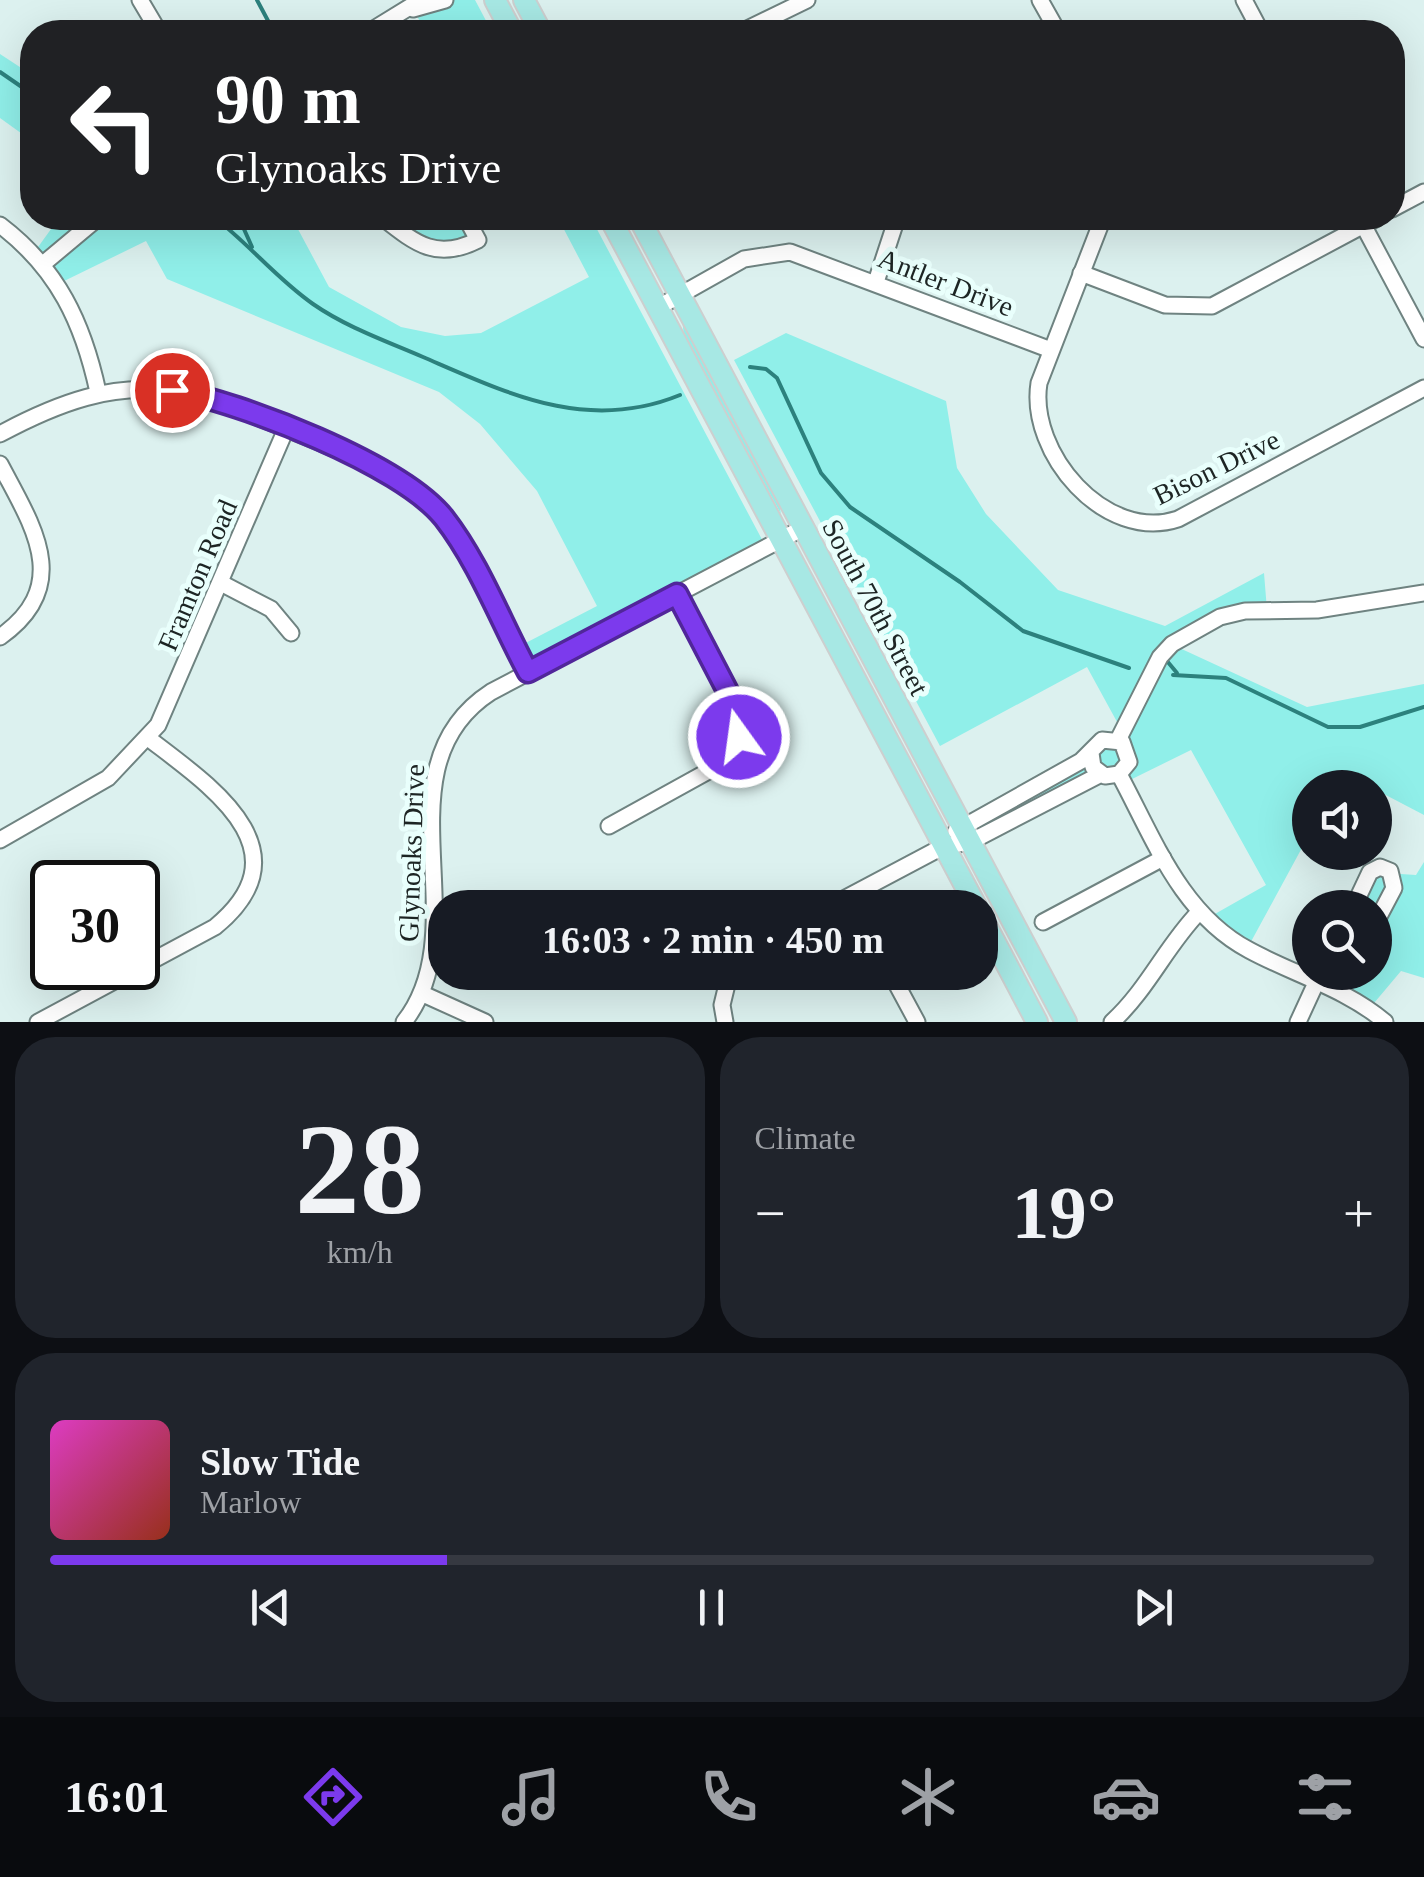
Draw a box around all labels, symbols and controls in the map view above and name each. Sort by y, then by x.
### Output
icon: left [50,60,180,190]
text: 90 m [215,61,361,138]
text: Glynoaks Drive [215,143,501,193]
street label: Antler Drive [874,242,1018,322]
pin [130,348,215,433]
icon: arrive [145,363,200,418]
street label: Bison Drive [1148,424,1284,511]
street label: Framton Road [152,495,243,655]
street label: South 70th Street [816,514,935,701]
position arrow [687,685,791,789]
street label: Glynoaks Drive [393,763,430,943]
map controls [1292,770,1392,990]
button: sound [1292,770,1392,870]
speed limit sign: 30 [30,860,160,990]
button: search [1292,890,1392,990]
text: 16:03 · 2 min · 450 m [542,919,884,961]
text: 28 [295,1097,425,1241]
text: Climate [755,1120,856,1156]
text: 19° [1012,1171,1117,1254]
text: − [755,1183,786,1244]
text: + [1343,1183,1374,1244]
text: km/h [327,1234,393,1270]
text: Slow Tide [200,1441,360,1483]
text: Marlow [200,1484,301,1520]
icon: previous [243,1580,298,1635]
icon: pause [684,1580,739,1635]
icon: next [1126,1580,1181,1635]
icon: directions [298,1762,368,1832]
icon: music [496,1762,566,1832]
icon: phone [694,1762,764,1832]
icon: climate [893,1762,963,1832]
icon: car [1091,1762,1161,1832]
icon: filters [1290,1762,1360,1832]
text: 16:01 [64,1772,169,1822]

